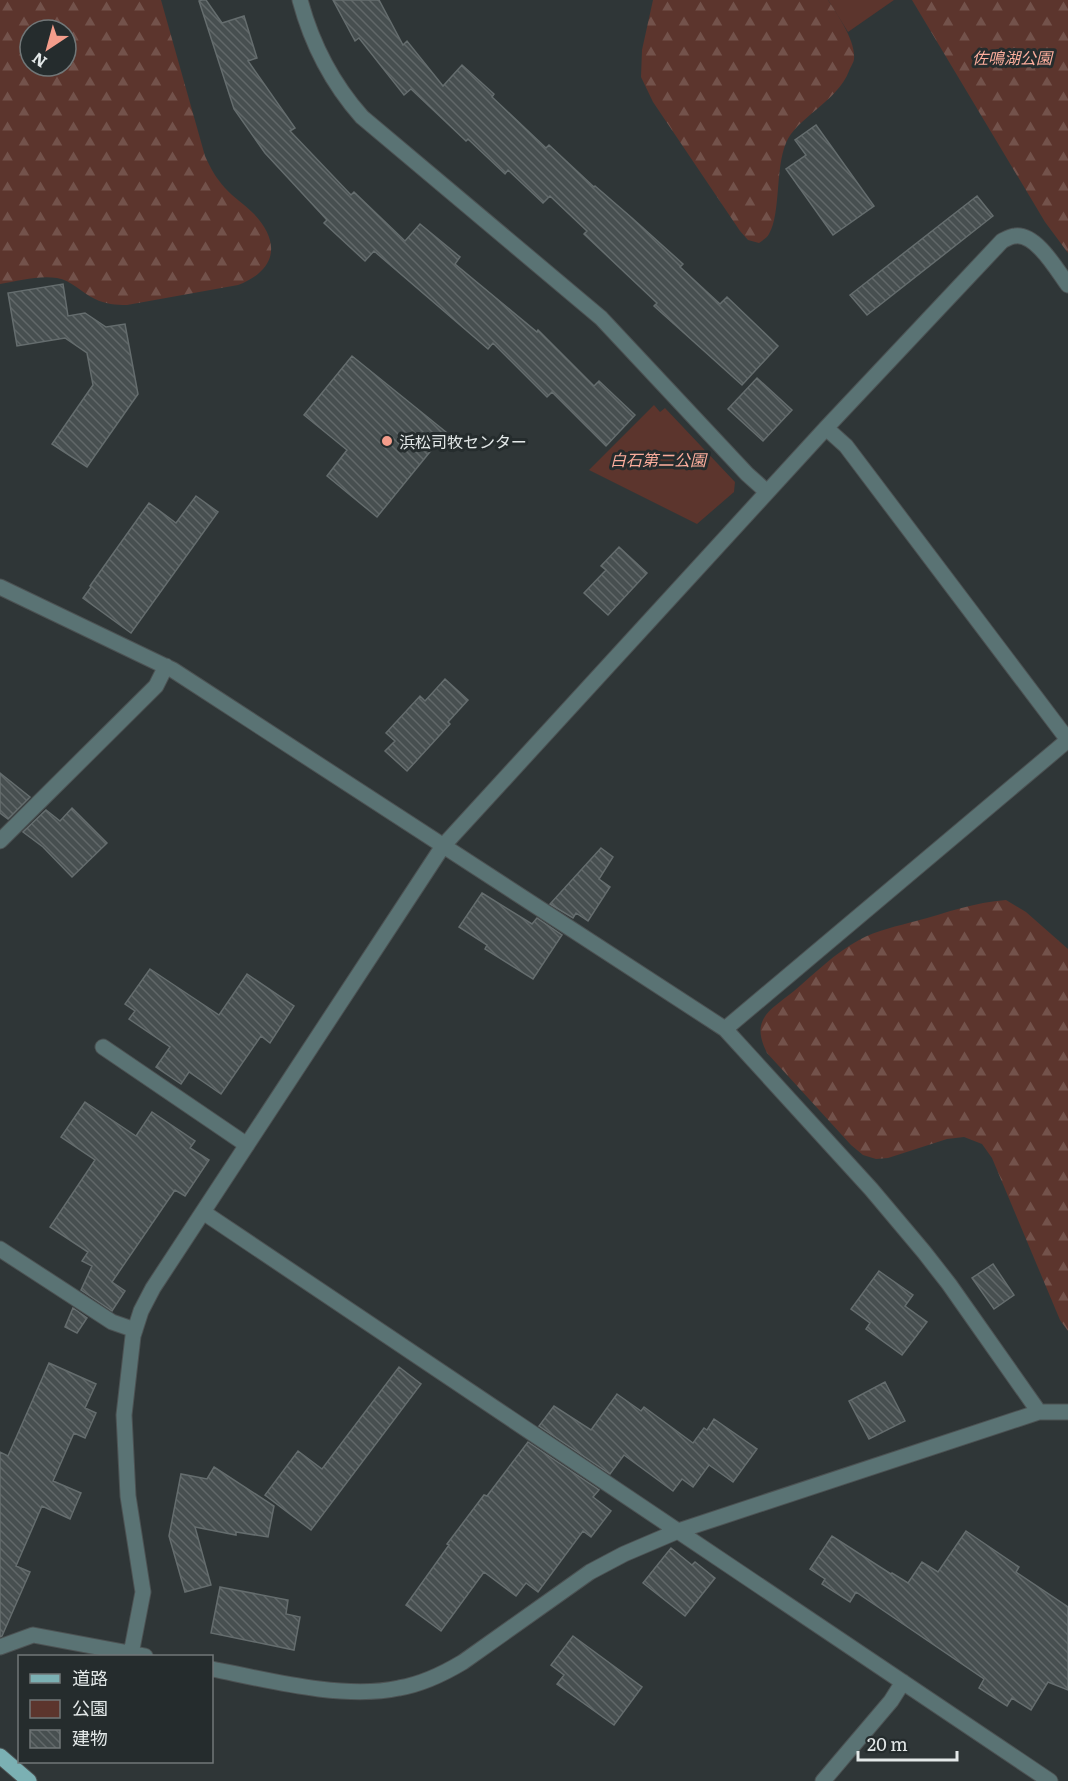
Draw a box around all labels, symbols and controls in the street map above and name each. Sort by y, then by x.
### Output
north arrow [18,18,78,78]
park label: 佐鳴湖公園 [972,45,1054,69]
text: N [26,47,51,75]
place label: 浜松司牧センター [399,429,527,453]
marker: 浜松司牧センター [380,434,394,448]
park label: 白石第二公園 [610,447,708,471]
legend [18,1655,213,1763]
text: 道路 [72,1664,108,1691]
text: 公園 [72,1694,108,1721]
text: 建物 [72,1724,108,1751]
scale bar [858,1724,957,1762]
text: 20 m [867,1730,908,1757]

